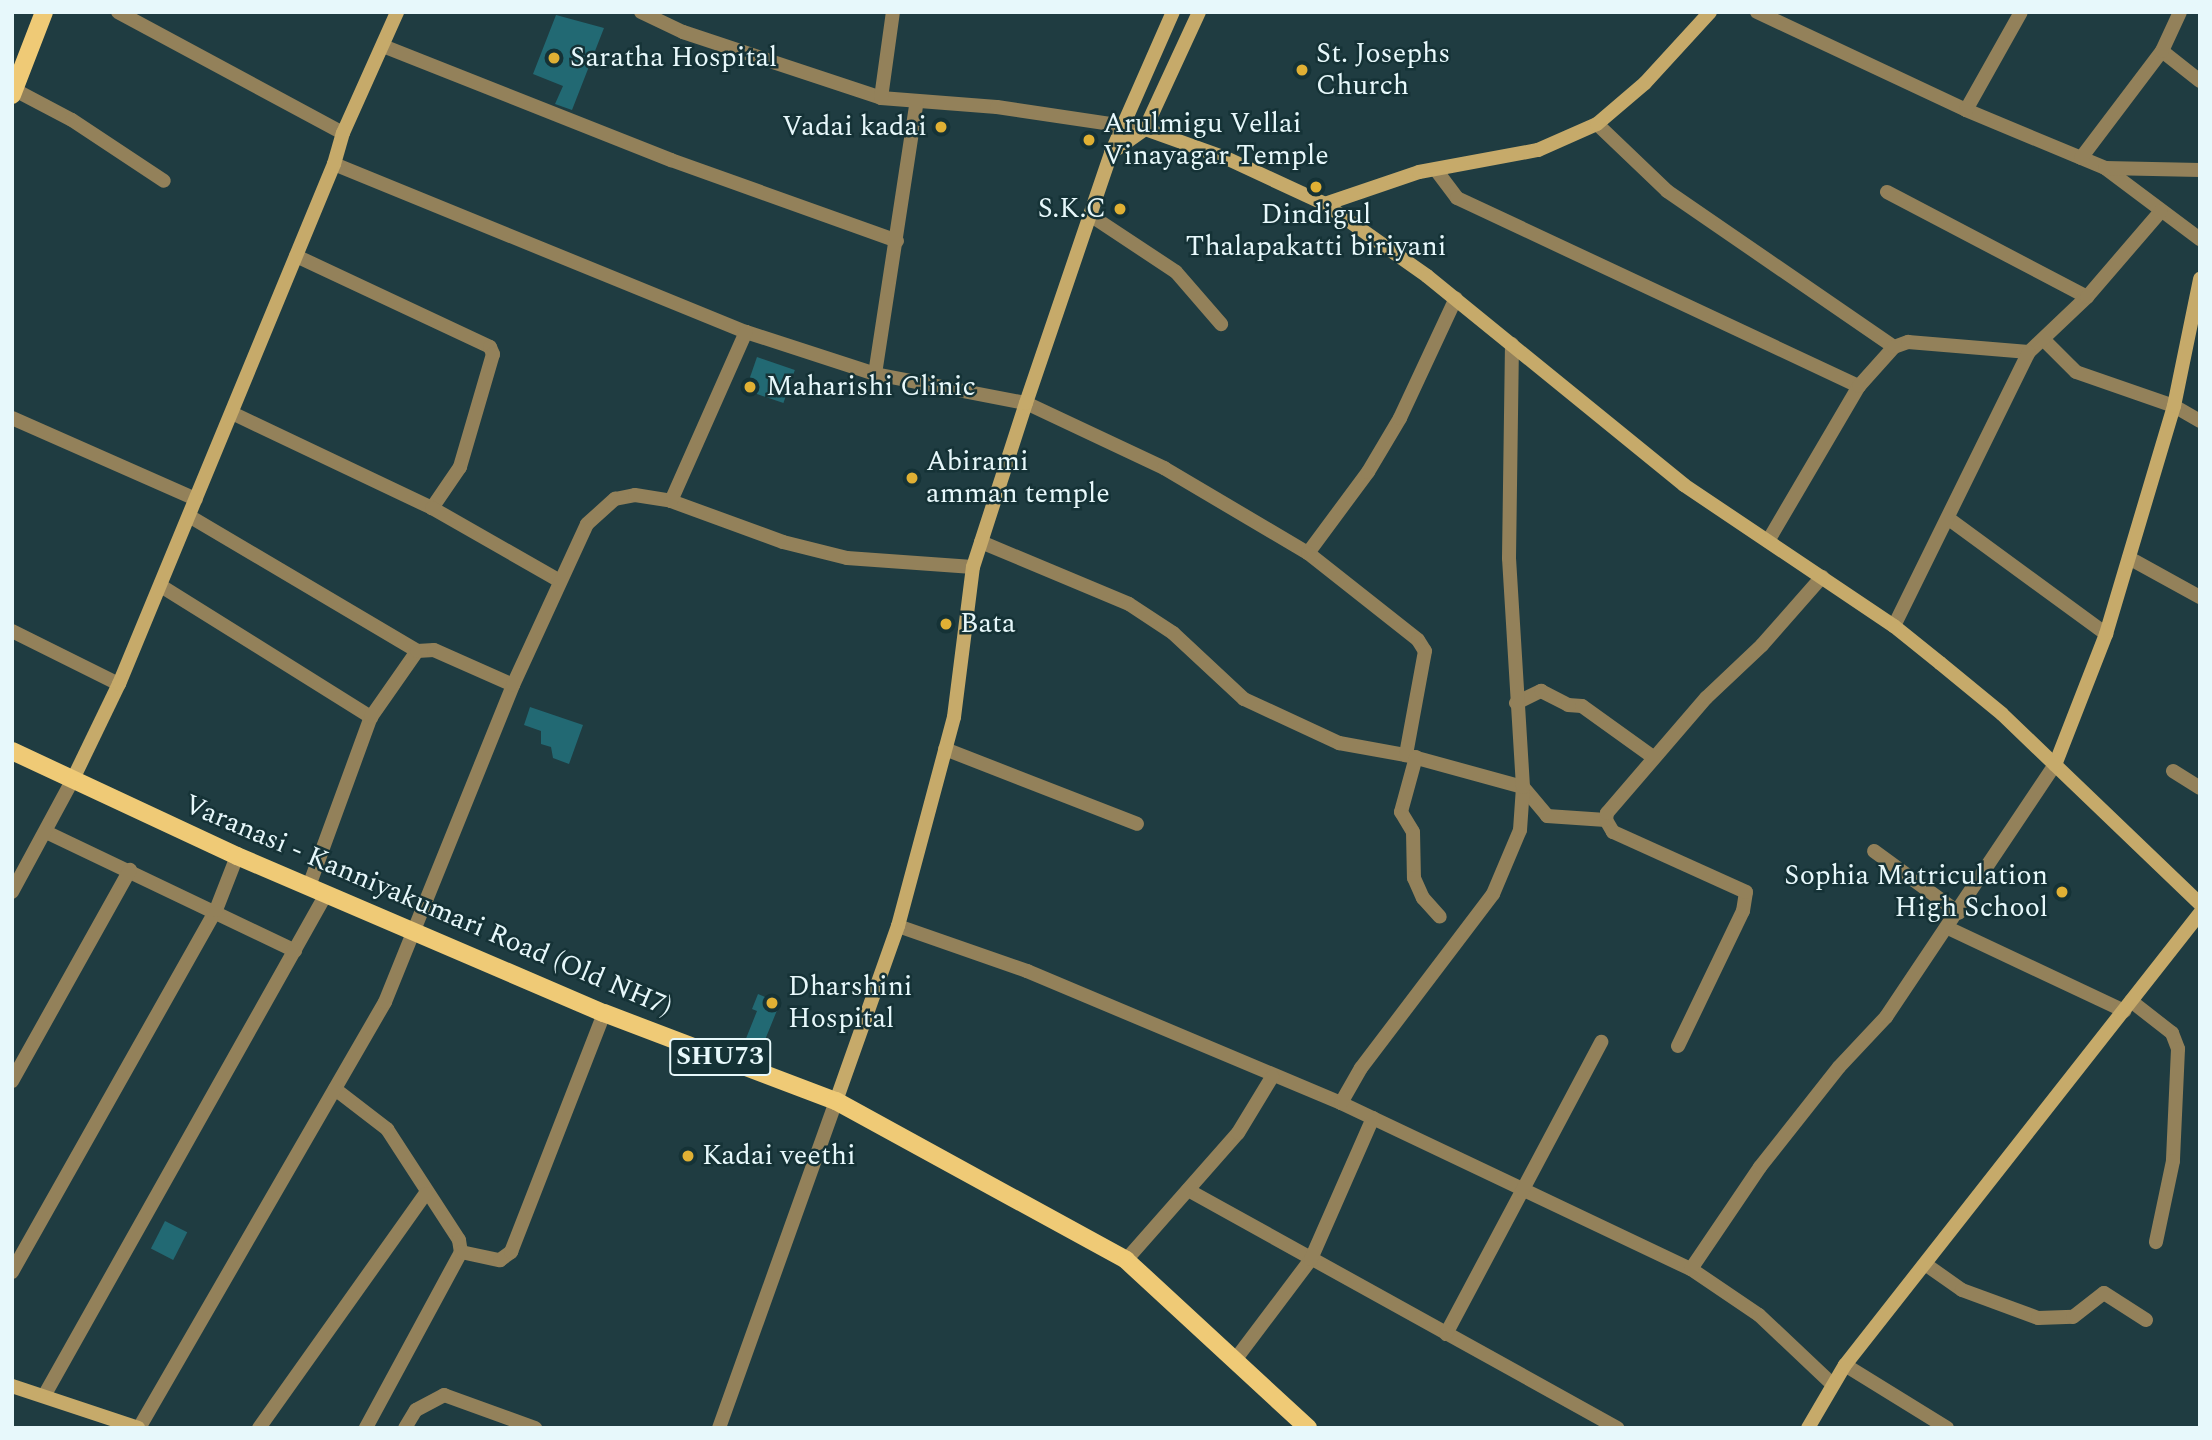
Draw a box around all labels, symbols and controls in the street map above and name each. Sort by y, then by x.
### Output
place label: St. Josephs Church [1316,37,1450,103]
place label: Saratha Hospital [570,41,777,75]
marker: Saratha Hospital [544,48,564,68]
marker: St. Josephs Church [1294,62,1310,78]
place label: Arulmigu Vellai Vinayagar Temple [1103,107,1329,173]
place label: Vadai kadai [782,110,927,144]
marker: Vadai kadai [933,119,949,135]
marker: Arulmigu Vellai Vinayagar Temple [1081,132,1097,148]
marker: Dindigul Thalapakatti biriyani [1308,179,1324,195]
place label: S.K.C [1038,192,1106,226]
place label: Dindigul Thalapakatti biriyani [1186,198,1446,264]
marker: S.K.C [1112,201,1128,217]
place label: Maharishi Clinic [766,370,976,404]
marker: Maharishi Clinic [740,377,760,397]
place label: Abirami amman temple [926,445,1110,511]
marker: Abirami amman temple [904,470,920,486]
place label: Bata [960,607,1016,641]
marker: Bata [938,616,954,632]
street label: Varanasi - Kanniyakumari Road (Old NH7) [179,788,677,1024]
place label: Sophia Matriculation High School [1784,859,2048,925]
marker: Sophia Matriculation High School [2054,884,2070,900]
place label: Dharshini Hospital [788,970,913,1036]
marker: Dharshini Hospital [762,993,782,1013]
road number: SHU73 [668,1034,772,1080]
place label: Kadai veethi [702,1139,856,1173]
marker: Kadai veethi [680,1148,696,1164]

